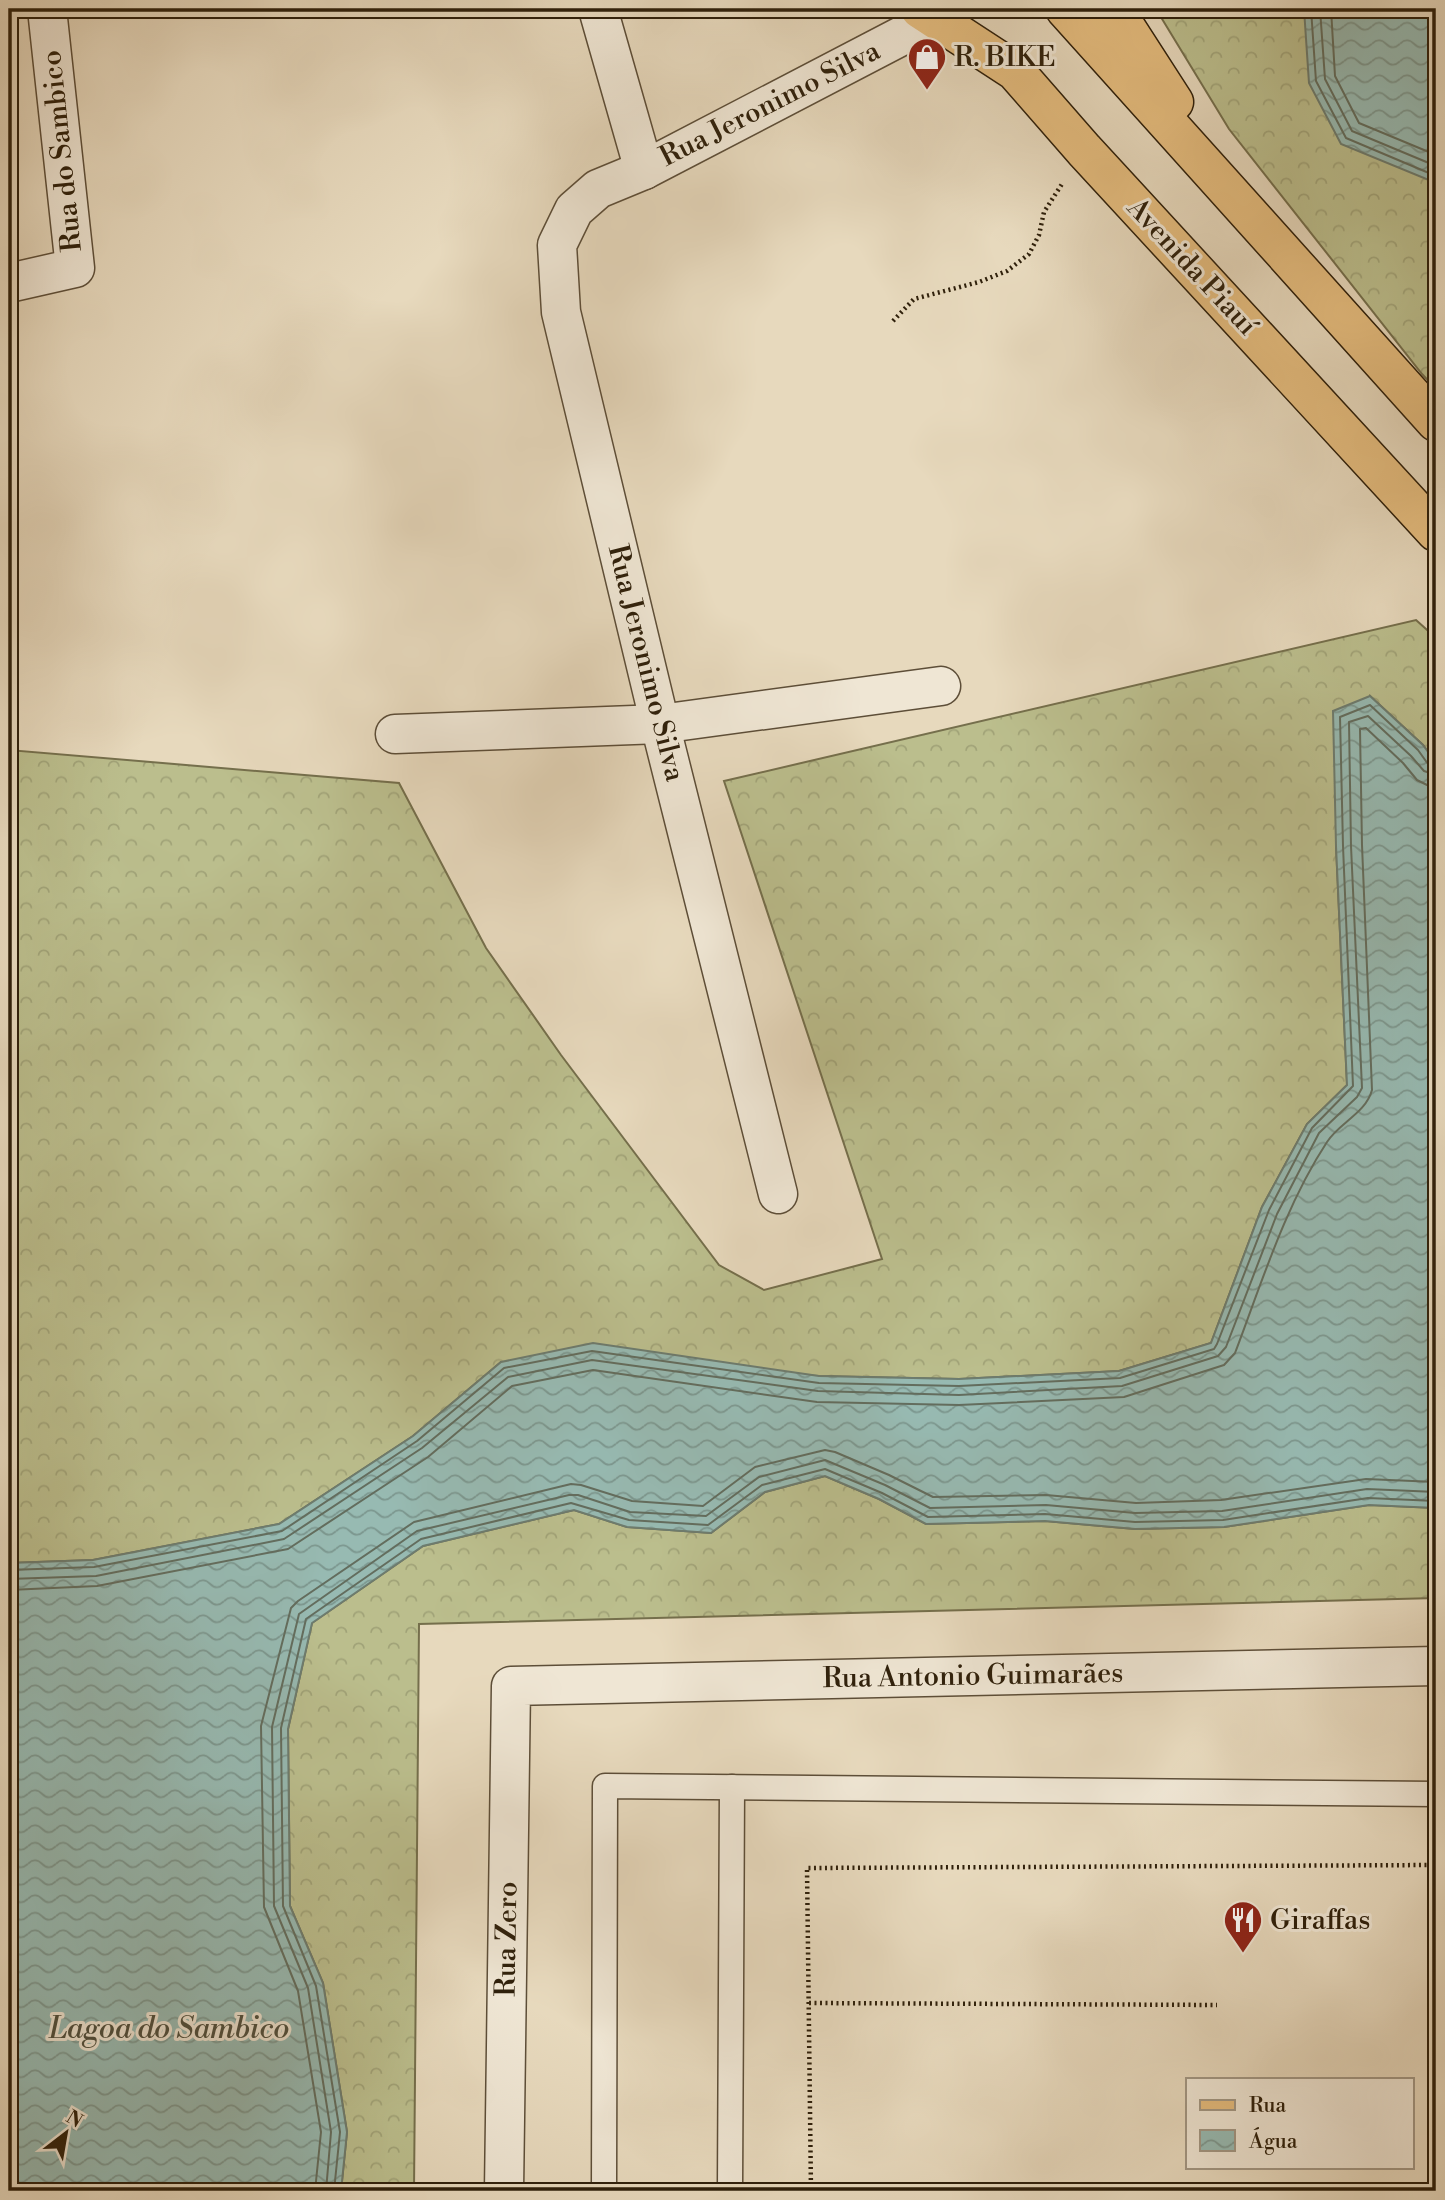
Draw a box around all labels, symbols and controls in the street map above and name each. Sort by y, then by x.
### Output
street label: Rua Jeronimo Silva [654,33,887,175]
shop icon: R. BIKE [906,36,948,91]
place label: R. BIKE [954,40,1056,75]
street label: Rua do Sambico [34,48,90,254]
street label: Avenida Piauí [1119,190,1266,344]
street label: Rua Jeronimo Silva [600,541,693,786]
street label: Rua Antonio Guimarães [822,1656,1124,1696]
street label: Rua Zero [488,1881,526,1997]
restaurant icon: Giraffas [1222,1899,1264,1954]
place label: Giraffas [1270,1903,1371,1938]
water label: Lagoa do Sambico [48,2010,289,2048]
legend [1186,2078,1414,2168]
text: Rua [1249,2093,1286,2119]
north arrow [32,2098,102,2168]
text: N [62,2105,87,2133]
text: Água [1248,2127,1298,2155]

